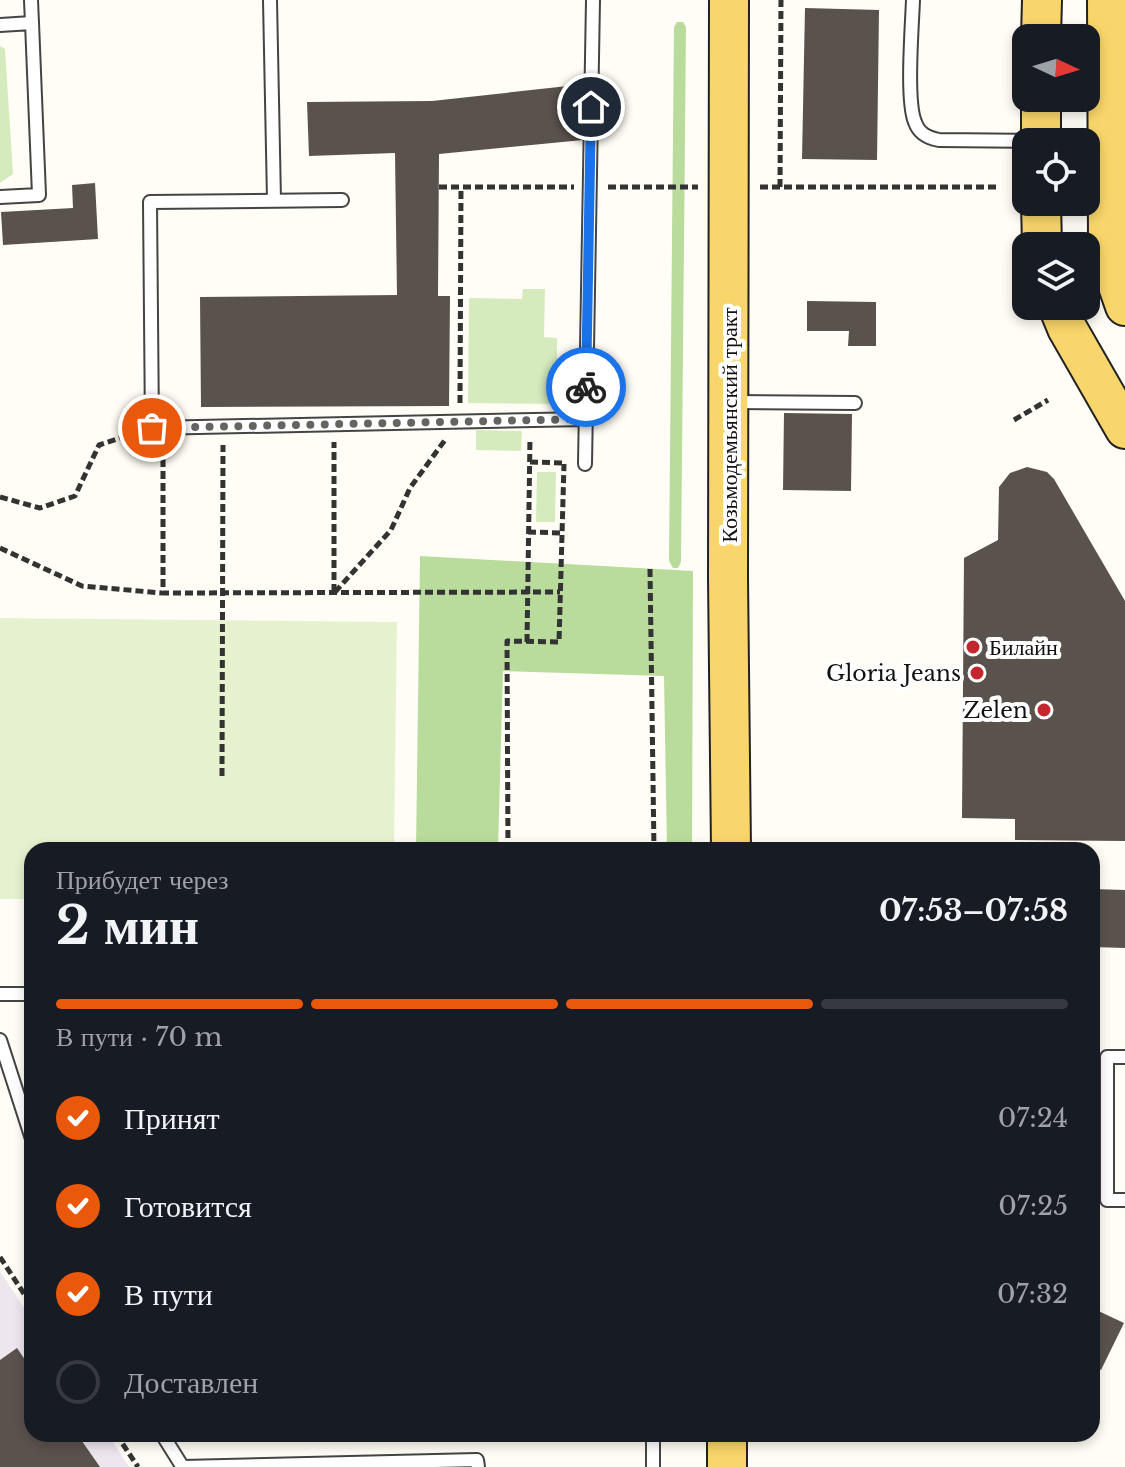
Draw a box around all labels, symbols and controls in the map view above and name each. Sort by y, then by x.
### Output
north arrow [1012,24,1100,112]
map controls [1012,24,1100,320]
pin [557,73,625,141]
icon: home [569,85,613,129]
button: locate [1012,128,1100,216]
button: layers [1012,232,1100,320]
street label: Козьмодемьянский тракт [716,307,743,543]
courier [546,347,626,427]
icon: bike [564,365,608,409]
pin [118,394,186,462]
icon: bag [130,406,174,450]
place label: Билайн [989,634,1058,661]
marker: Билайн [964,638,982,656]
place label: Gloria Jeans [826,660,961,687]
marker: Gloria Jeans [968,664,986,682]
place label: Zelen [964,697,1028,724]
marker: Zelen [1035,701,1053,719]
text: Прибудет через [56,864,229,896]
text: 07:53–07:58 [879,892,1068,929]
text: 2 мин [56,894,199,958]
text: В пути · 70 m [56,1021,222,1053]
icon: check [56,1096,100,1140]
text: Принят [124,1100,220,1137]
text: 07:24 [998,1102,1068,1134]
icon: check [56,1184,100,1228]
text: Готовится [124,1188,252,1225]
text: 07:25 [998,1190,1068,1222]
icon: check [56,1272,100,1316]
text: В пути [124,1276,213,1313]
text: 07:32 [997,1278,1068,1310]
text: Доставлен [124,1364,258,1401]

